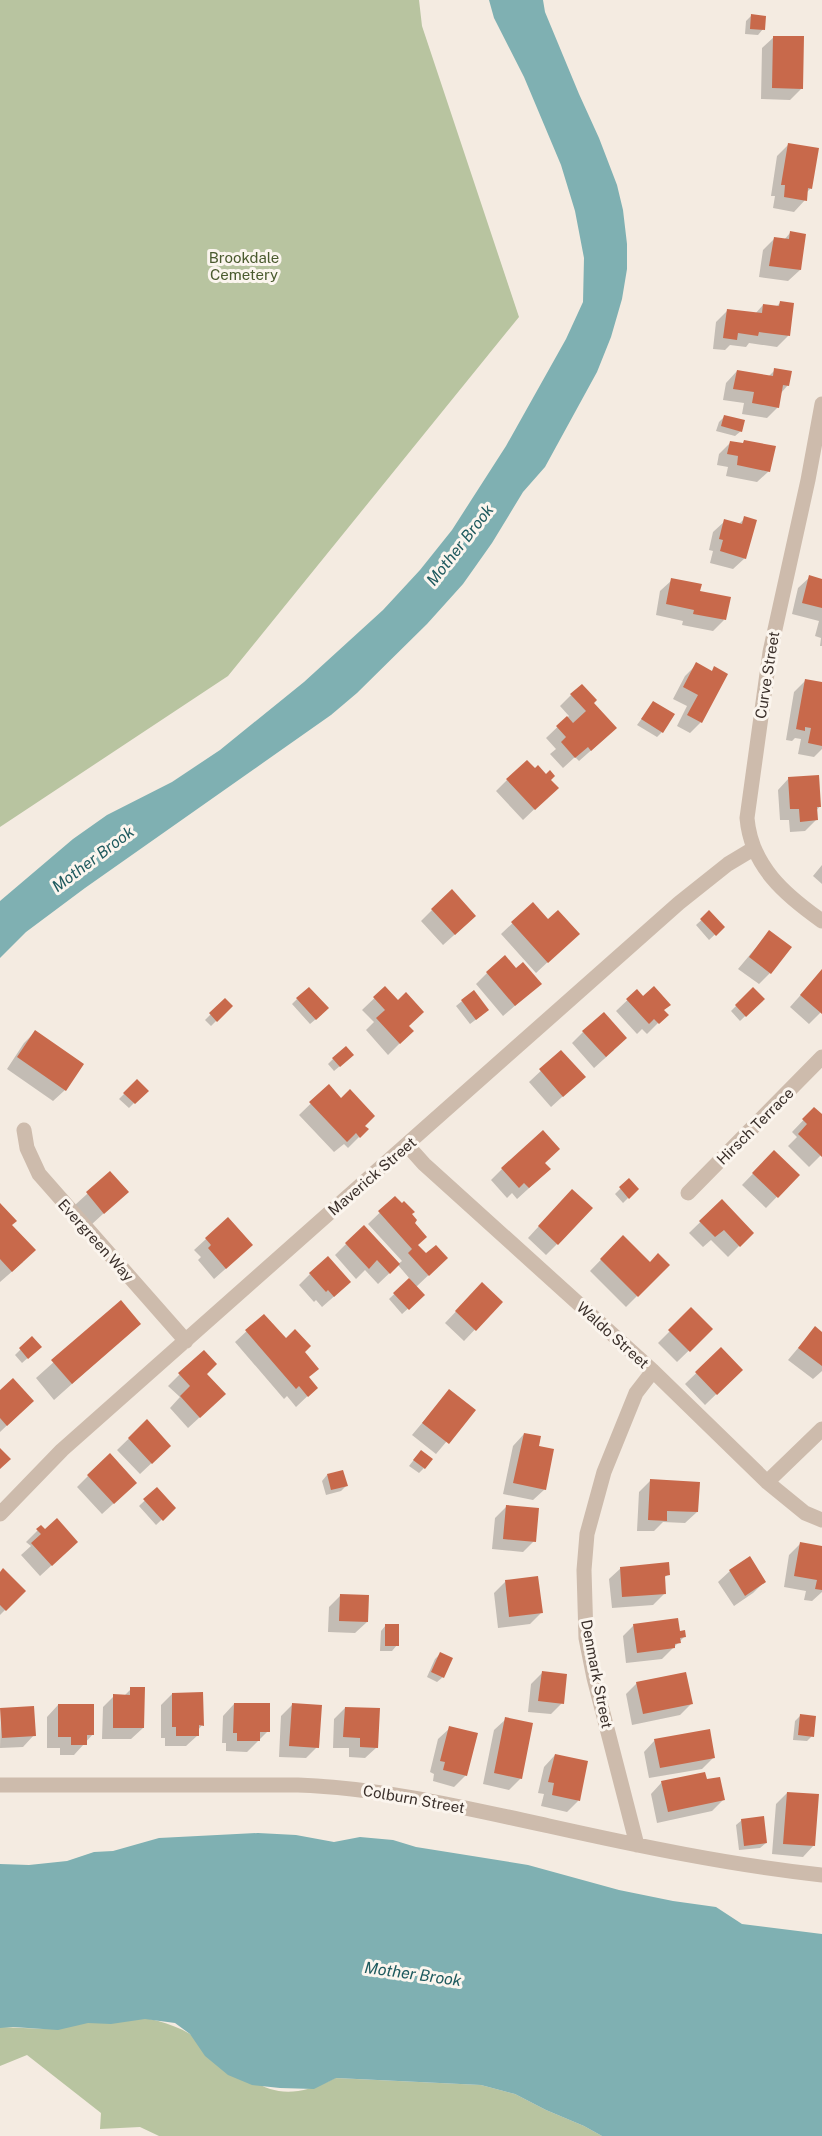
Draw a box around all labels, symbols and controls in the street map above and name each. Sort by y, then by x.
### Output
park label: Brookdale Cemetery [209,249,279,283]
water label: Mother Brook [422,500,498,589]
street label: Curve Street [752,630,782,720]
water label: Mother Brook [48,822,138,896]
street label: Hirsch Terrace [713,1084,797,1168]
street label: Maverick Street [325,1133,419,1219]
street label: Evergreen Way [55,1196,137,1284]
street label: Waldo Street [574,1298,653,1372]
street label: Denmark Street [578,1618,616,1730]
street label: Colburn Street [362,1782,466,1816]
water label: Mother Brook [363,1958,463,1990]

